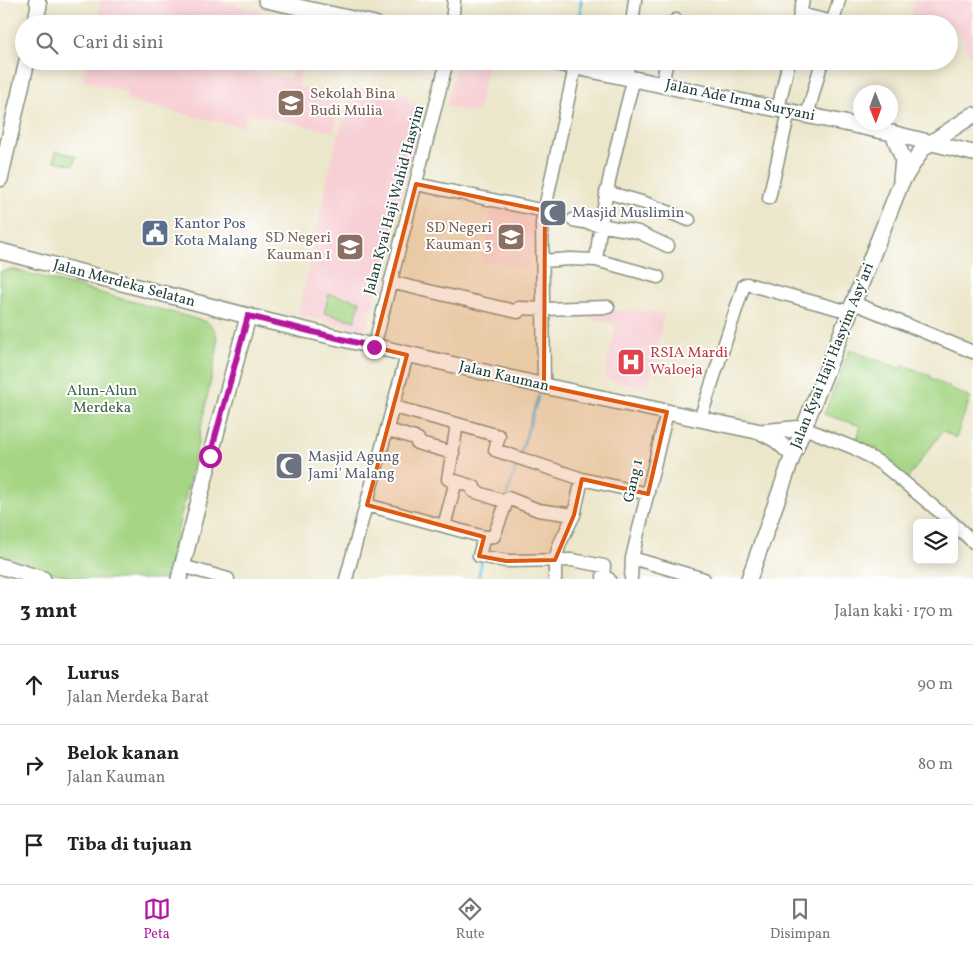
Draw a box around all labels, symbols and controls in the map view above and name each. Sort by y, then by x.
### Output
search box [15,15,958,70]
icon: search [33,29,61,57]
text: Cari di sini [73,30,164,56]
street label: Jalan Ade Irma Suryani [663,75,817,127]
place label: Sekolah Bina Budi Mulia [310,84,395,122]
north arrow [853,85,898,130]
school or university icon: Sekolah Bina Budi Mulia [276,88,306,118]
street label: Jalan Kyai Haji Wahid Hasyim [360,103,430,297]
mosque icon: Masjid Muslimin [538,198,568,228]
place label: Masjid Muslimin [572,203,684,224]
place label: Kantor Pos Kota Malang [174,214,258,252]
public building icon: Kantor Pos Kota Malang [140,218,170,248]
place label: SD Negeri Kauman 3 [426,218,492,256]
school or university icon: SD Negeri Kauman 3 [496,222,526,252]
place label: SD Negeri Kauman 1 [265,228,331,266]
school or university icon: SD Negeri Kauman 1 [335,232,365,262]
street label: Jalan Merdeka Selatan [51,255,197,313]
street label: Jalan Kyai Haji Hasyim Asy'ari [786,260,880,452]
route end [363,336,386,359]
place label: RSIA Mardi Waloeja [650,343,728,381]
hospital icon: RSIA Mardi Waloeja [616,347,646,377]
street label: Jalan Kauman [457,356,551,398]
park label: Alun-Alun Merdeka [67,381,137,419]
route start [199,445,222,468]
place label: Masjid Agung Jami' Malang [308,447,400,485]
mosque icon: Masjid Agung Jami' Malang [274,451,304,481]
street label: Gang 1 [619,457,649,505]
map controls [913,519,958,564]
button: layers [913,519,958,564]
text: 3 mnt [20,597,77,626]
text: Jalan kaki · 170 m [834,601,953,623]
text: Lurus [67,661,119,687]
icon: ahead [20,671,48,699]
text: 90 m [917,674,953,696]
text: Jalan Merdeka Barat [67,687,209,709]
text: Belok kanan [67,741,179,767]
icon: right [20,751,48,779]
text: 80 m [918,754,953,776]
text: Jalan Kauman [67,767,165,789]
icon: arrive [20,831,48,859]
text: Tiba di tujuan [67,832,192,858]
tab: Peta [143,895,171,944]
tab: Rute [456,895,485,944]
tab: Disimpan [770,895,830,944]

